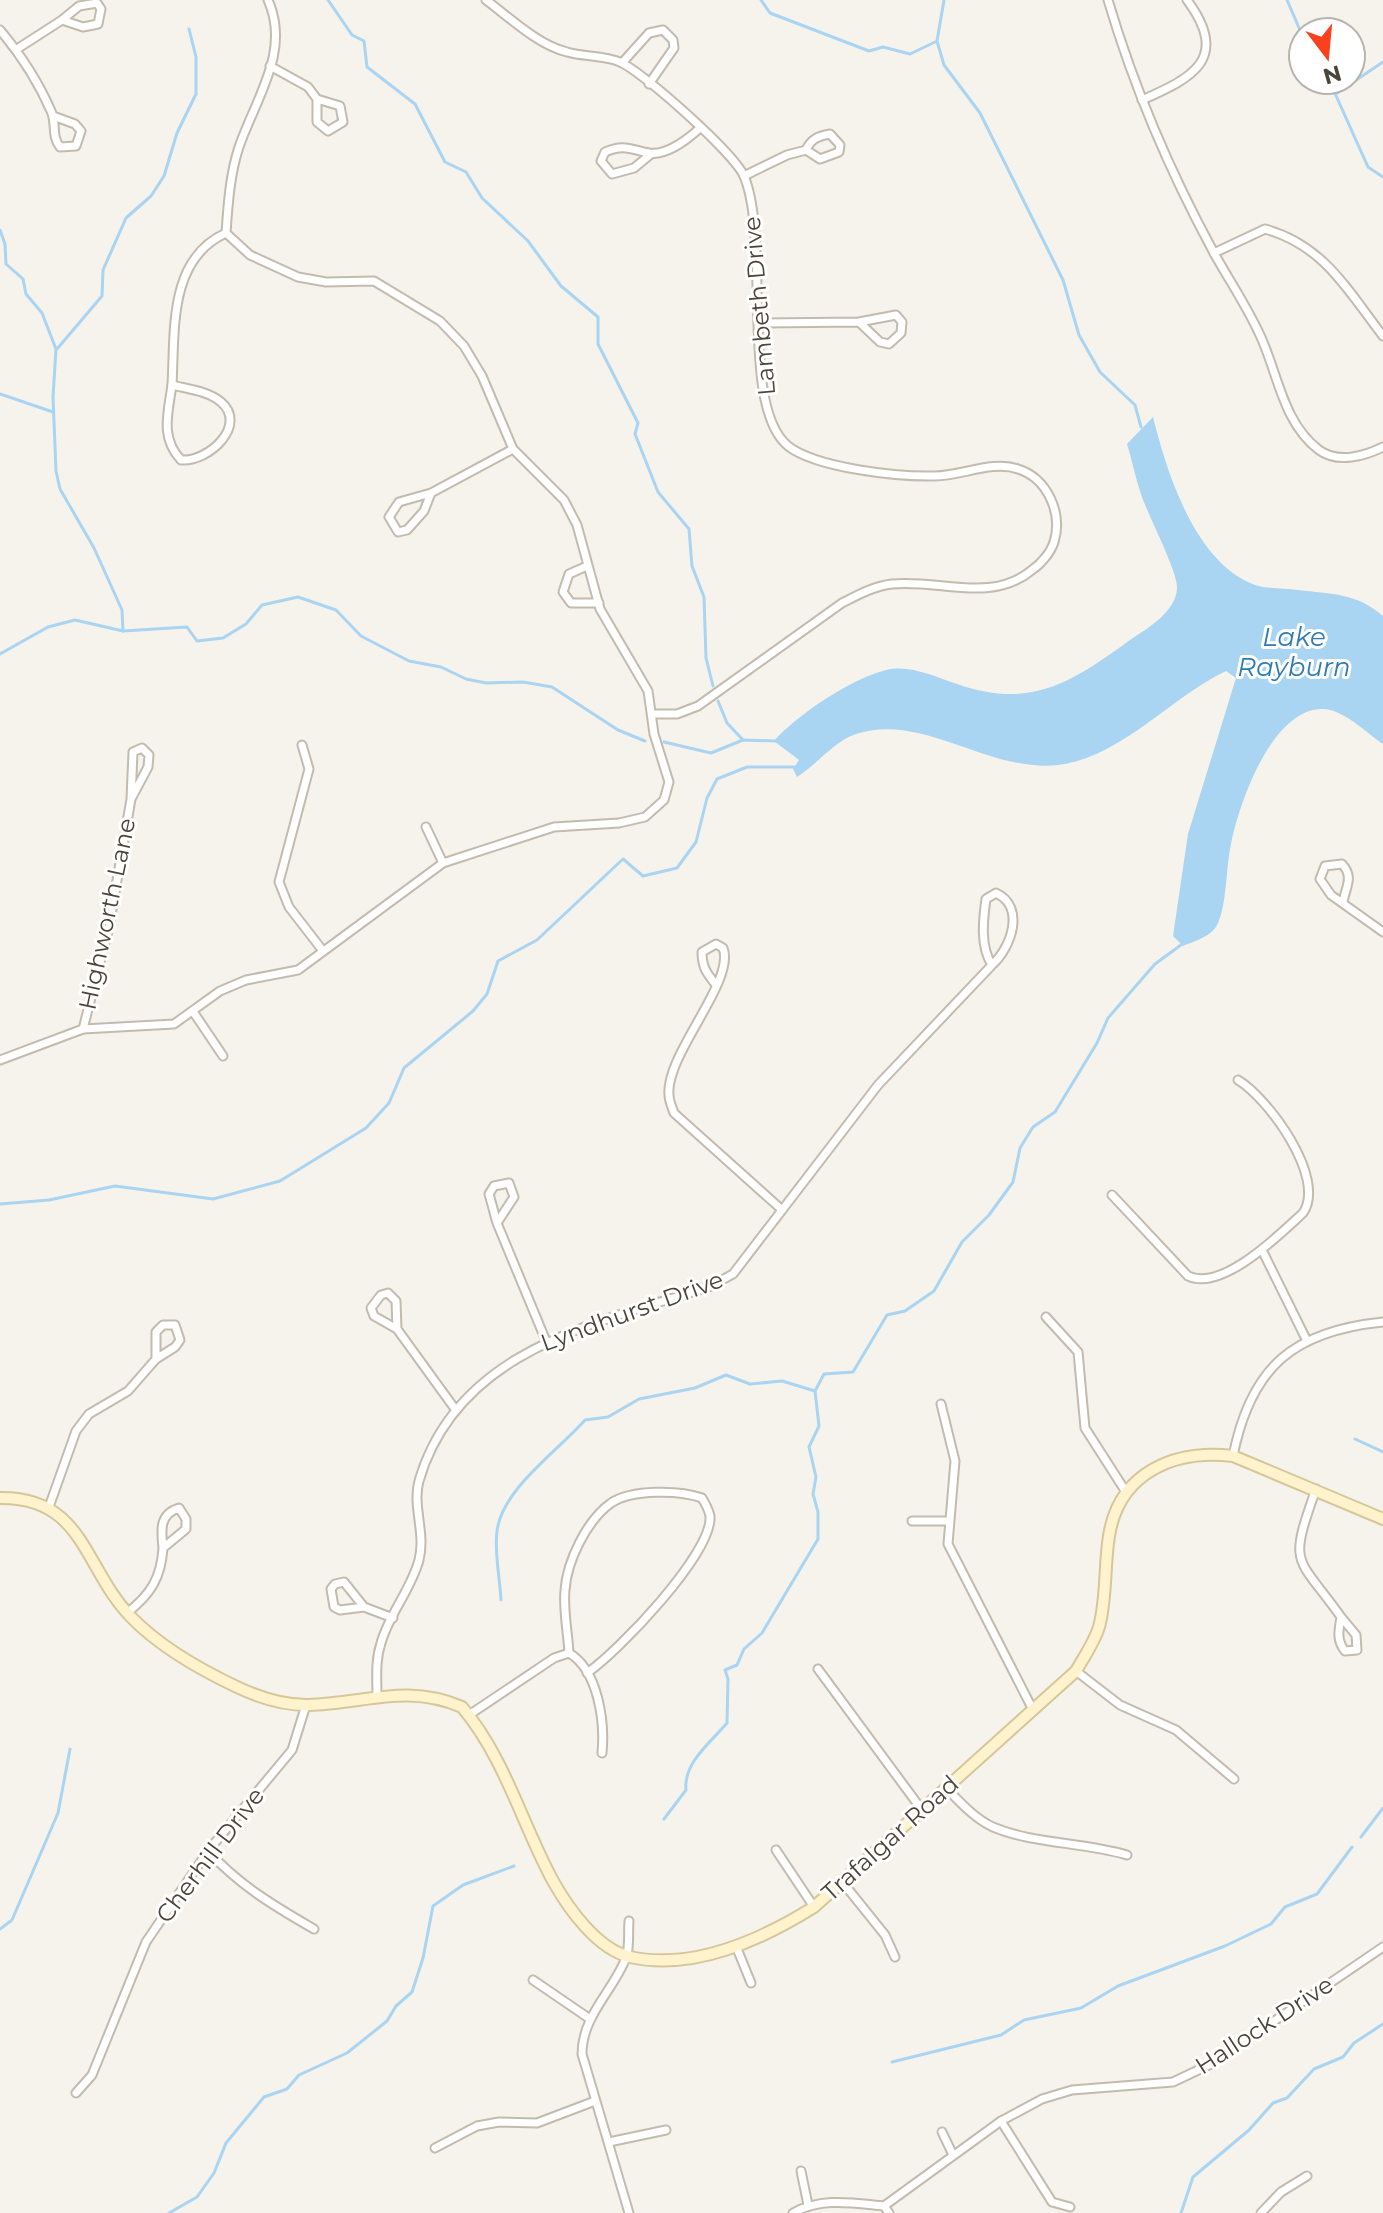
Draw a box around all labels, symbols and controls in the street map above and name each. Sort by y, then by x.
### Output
north arrow [1287,16,1367,96]
text: N [1320,59,1345,90]
street label: Lambeth Drive [737,215,781,397]
water label: Lake Rayburn [1237,621,1351,683]
street label: Highworth Lane [72,815,142,1013]
street label: Lyndhurst Drive [537,1265,727,1357]
street label: Trafalgar Road [816,1769,964,1907]
street label: Cherhill Drive [150,1782,270,1928]
street label: Hallock Drive [1190,1970,1338,2080]

